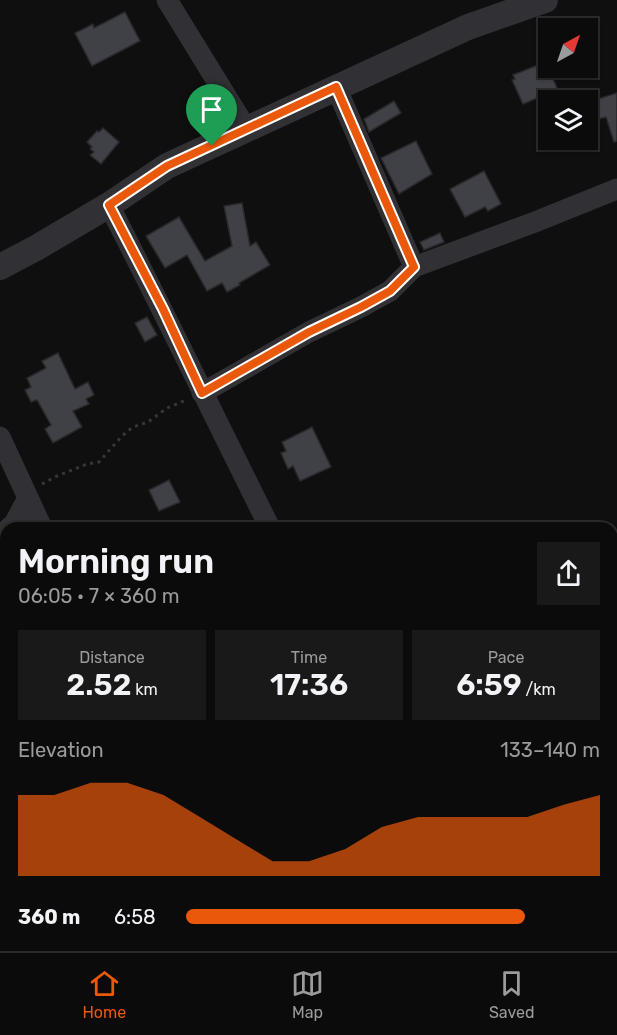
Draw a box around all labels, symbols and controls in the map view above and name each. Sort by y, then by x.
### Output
north arrow [538,18,598,78]
map controls [538,18,598,150]
pin [186,84,237,146]
button: layers [538,90,598,150]
icon: arrive [195,93,228,126]
text: Morning run [18,542,214,581]
button: share [537,542,600,605]
text: 06:05 · 7 × 360 m [18,584,180,608]
text: Distance [79,648,145,667]
text: Time [291,648,327,667]
text: Pace [488,648,524,667]
text: 2.52 [66,667,131,703]
text: 17:36 [270,667,348,703]
text: 6:59 [456,667,522,703]
text: km [131,680,158,699]
text: /km [522,680,556,699]
text: Elevation [18,738,104,762]
text: 133–140 m [500,738,600,762]
text: 360 m [18,905,80,929]
text: 6:58 [114,905,156,929]
tab: Home [82,967,126,1022]
tab: Map [291,967,324,1022]
tab: Saved [489,967,535,1022]

